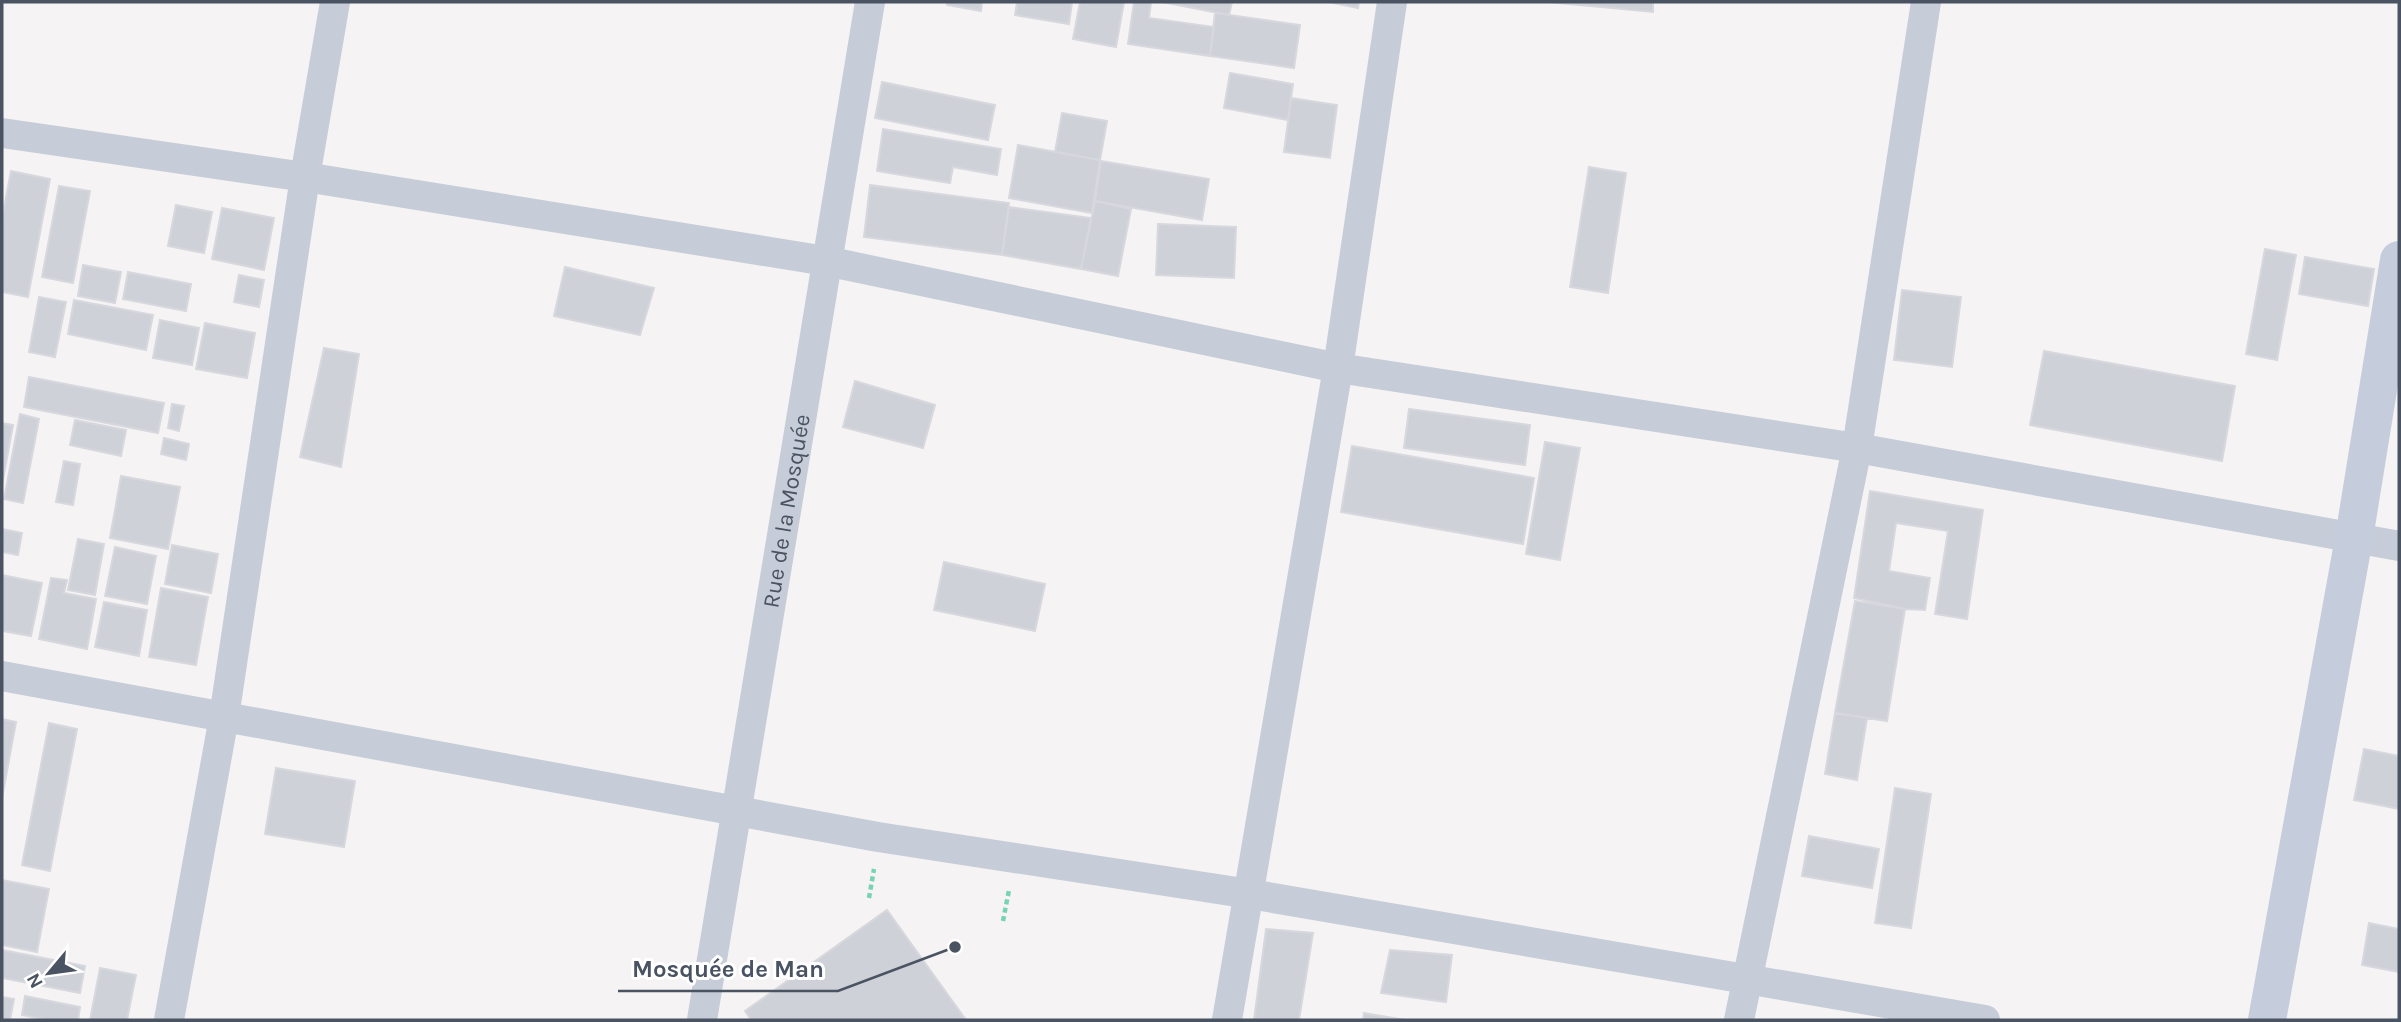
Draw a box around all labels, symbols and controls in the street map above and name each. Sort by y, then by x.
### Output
street label: Rue de la Mosquée [757,412,816,610]
north arrow [14,938,84,1008]
callout: Mosquée de Man [618,946,838,991]
text: Mosquée de Man [632,955,824,983]
text: N [22,969,48,992]

